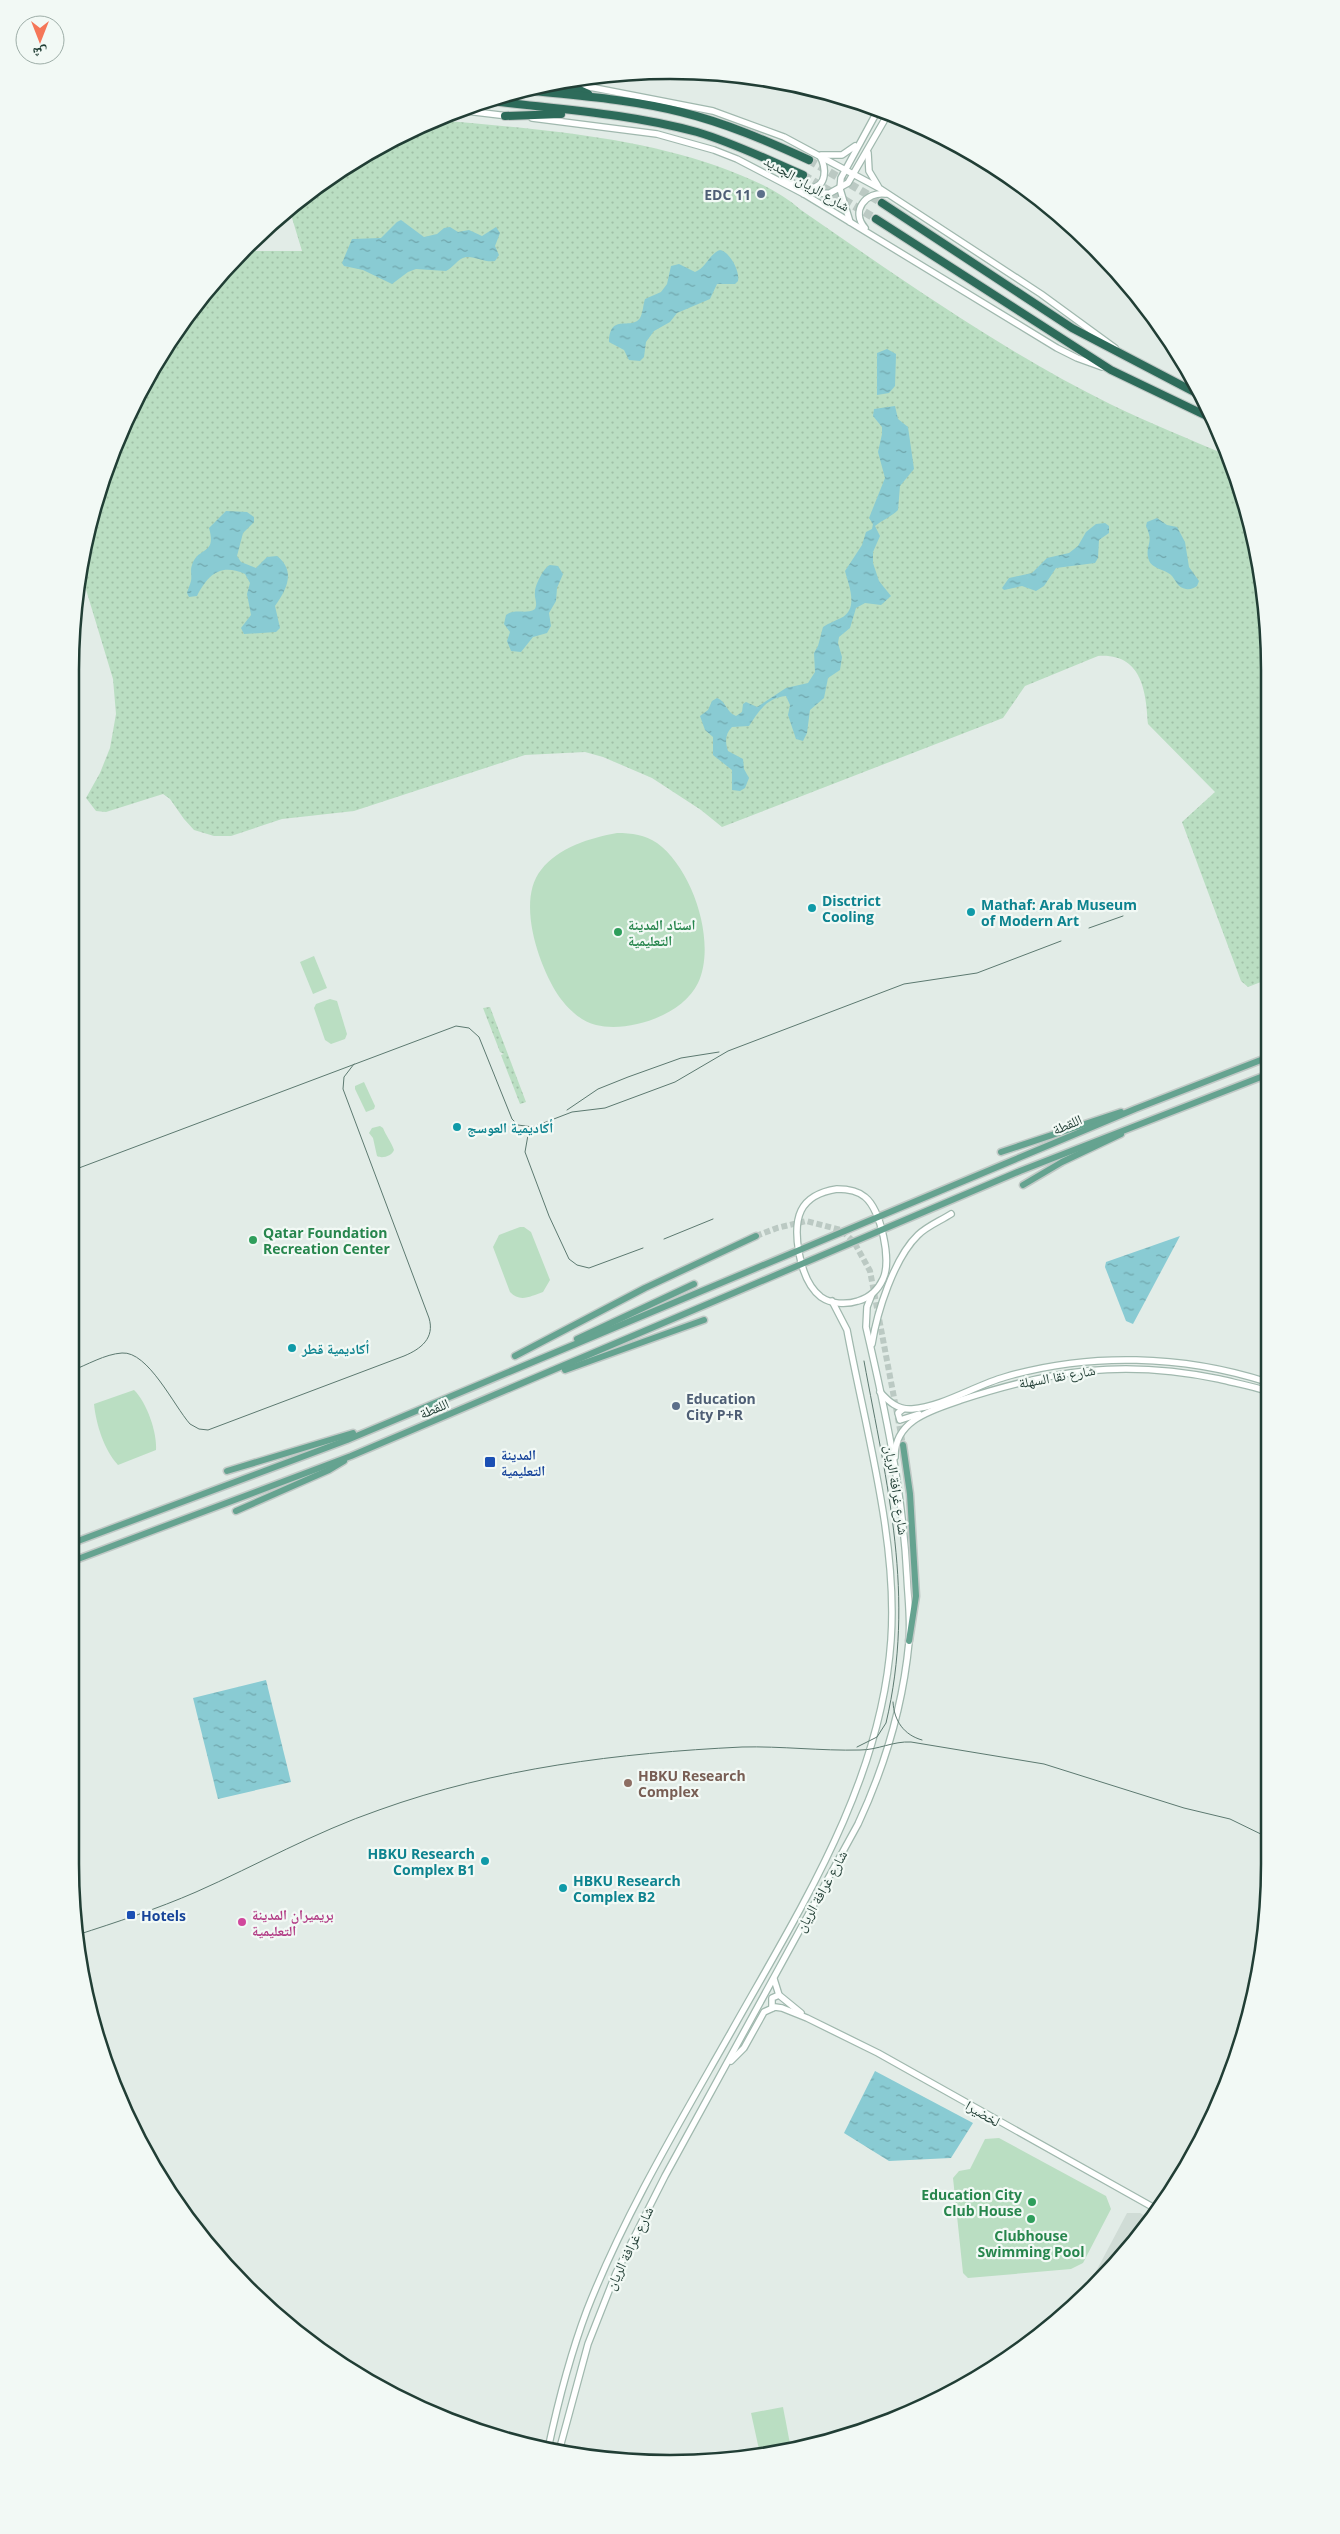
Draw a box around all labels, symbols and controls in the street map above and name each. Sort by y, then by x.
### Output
north arrow [15,15,65,65]
text: ش [32,44,47,63]
street label: شارع الريان الجديد [760,151,853,216]
place label: EDC 11 [704,185,751,204]
marker: EDC 11 [755,188,767,200]
place label: Disctrict Cooling [822,891,881,926]
place label: Mathaf: Arab Museum of Modern Art [981,895,1137,930]
marker: Disctrict Cooling [806,902,818,914]
marker: Mathaf: Arab Museum of Modern Art [965,906,977,918]
place label: استاد المدينة التعليمية [628,915,696,950]
marker: استاد المدينة التعليمية [612,926,624,938]
street label: اللقطة [1049,1109,1085,1139]
place label: أكاديمية العوسج [467,1118,553,1137]
marker: أكاديمية العوسج [451,1121,463,1133]
place label: Qatar Foundation Recreation Center [263,1223,390,1258]
marker: Qatar Foundation Recreation Center [247,1234,259,1246]
place label: أكاديمية قطر [301,1339,370,1358]
marker: أكاديمية قطر [286,1342,298,1354]
street label: شارع نقا السهلة [1017,1360,1097,1393]
place label: Education City P+R [686,1389,756,1424]
street label: اللقطة [416,1393,452,1423]
marker: Education City P+R [670,1400,682,1412]
street label: شارع غرافة الريان [880,1444,913,1536]
place label: المدينة التعليمية [501,1445,545,1480]
marker: المدينة التعليمية [483,1455,497,1469]
place label: HBKU Research Complex [638,1766,746,1801]
marker: HBKU Research Complex [622,1777,634,1789]
place label: HBKU Research Complex B1 [367,1844,475,1879]
street label: شارع غرافة الريان [791,1847,852,1936]
marker: HBKU Research Complex B1 [479,1855,491,1867]
place label: HBKU Research Complex B2 [573,1871,681,1906]
marker: HBKU Research Complex B2 [557,1882,569,1894]
place label: بريميران المدينة التعليمية [252,1905,334,1940]
place label: Hotels [141,1906,186,1925]
marker: Hotels [125,1909,137,1921]
marker: بريميران المدينة التعليمية [236,1916,248,1928]
street label: لخضيرا [962,2095,1004,2131]
place label: Education City Club House [921,2185,1022,2220]
marker: Education City Club House [1026,2196,1038,2208]
street label: شارع غرافة الريان [601,2203,658,2293]
marker: Clubhouse Swimming Pool [1025,2213,1037,2225]
place label: Clubhouse Swimming Pool [978,2226,1084,2261]

